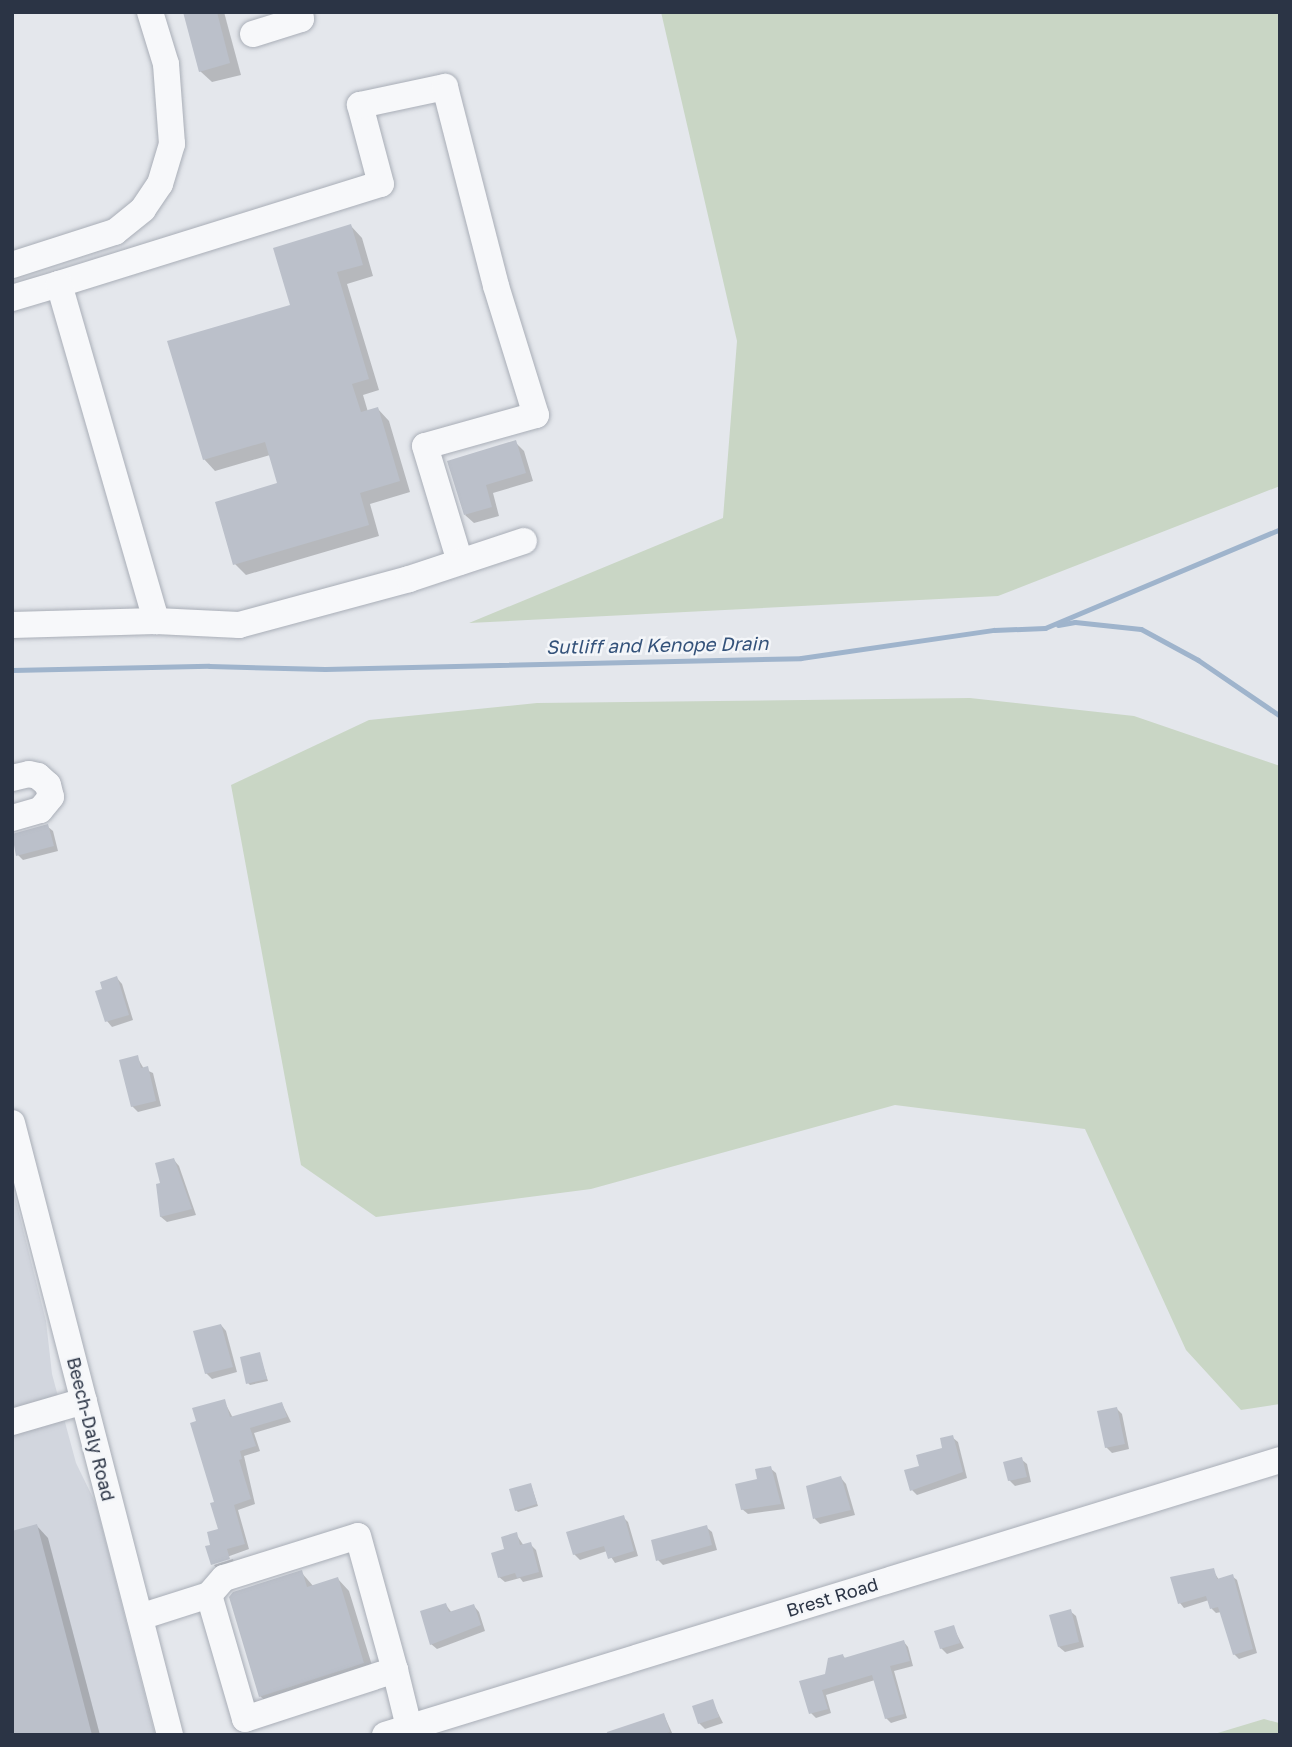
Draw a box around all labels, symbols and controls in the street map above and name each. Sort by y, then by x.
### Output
water label: Sutliff and Kenope Drain [546,632,768,658]
street label: Beech-Daly Road [63,1355,119,1503]
street label: Brest Road [784,1573,880,1621]

